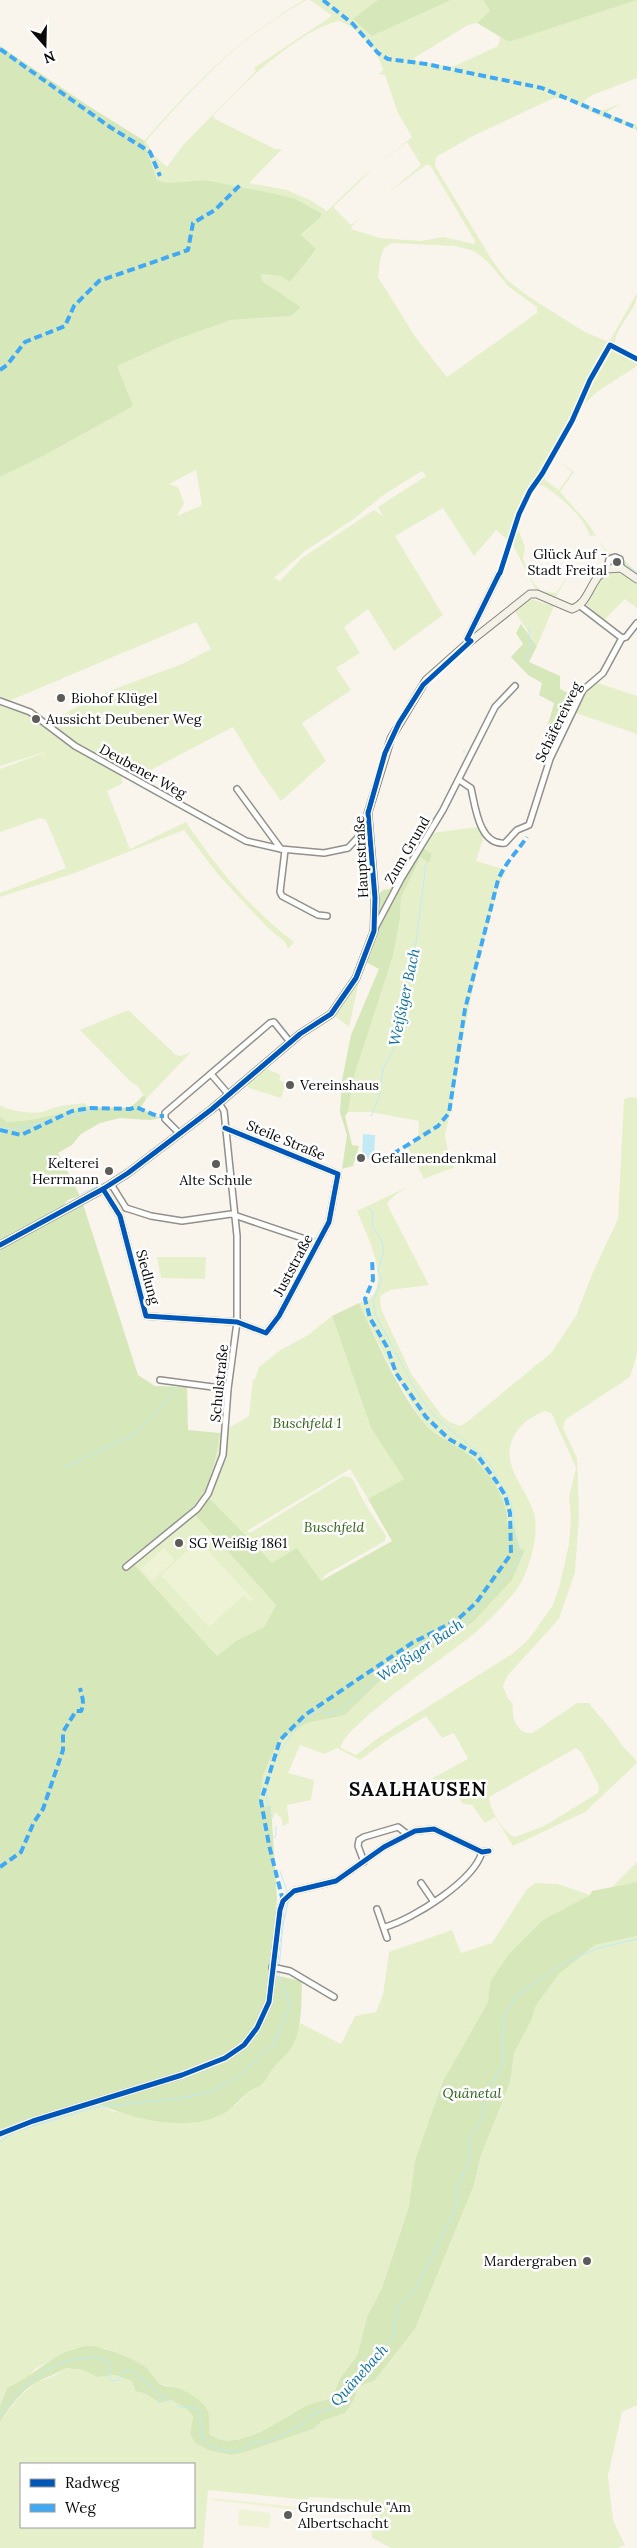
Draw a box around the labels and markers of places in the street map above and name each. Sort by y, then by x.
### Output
place label: Glück Auf - Stadt Freital [527,545,607,579]
marker: Glück Auf - Stadt Freital [611,556,623,568]
place label: Biohof Klügel [71,689,158,707]
marker: Biohof Klügel [55,692,67,704]
place label: Aussicht Deubener Weg [45,710,202,728]
marker: Aussicht Deubener Weg [30,713,42,725]
place label: Vereinshaus [299,1076,379,1094]
marker: Vereinshaus [284,1079,296,1091]
place label: Gefallenendenkmal [371,1149,497,1167]
marker: Gefallenendenkmal [355,1152,367,1164]
place label: Kelterei Herrmann [32,1154,99,1188]
marker: Alte Schule [210,1158,222,1170]
marker: Kelterei Herrmann [103,1165,115,1177]
place label: Alte Schule [179,1171,253,1189]
place label: SG Weißig 1861 [189,1534,287,1552]
marker: SG Weißig 1861 [173,1537,185,1549]
place label: Mardergraben [484,2252,578,2270]
marker: Mardergraben [581,2255,593,2267]
place label: Grundschule "Am Albertschacht [297,2498,412,2532]
marker: Grundschule "Am Albertschacht [282,2509,294,2521]

